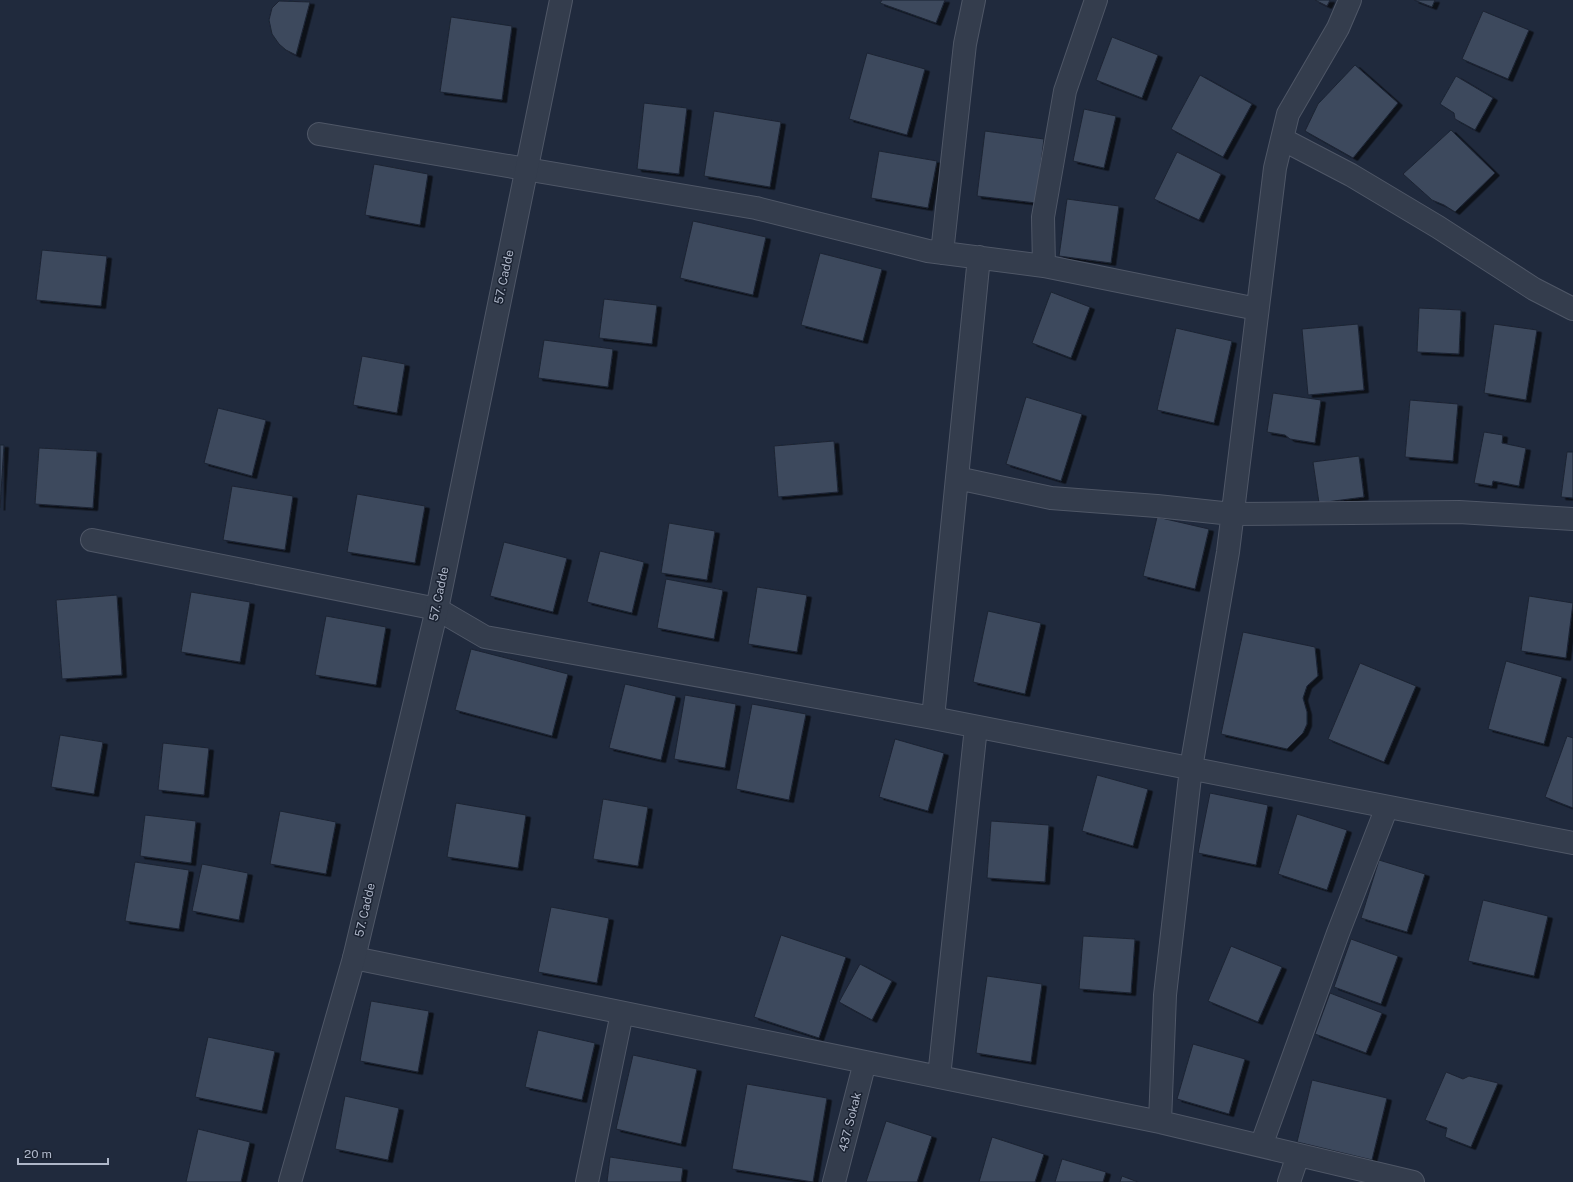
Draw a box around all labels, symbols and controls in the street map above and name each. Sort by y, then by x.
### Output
street label: 57. Cadde [491,248,517,305]
street label: 57. Cadde [426,565,452,622]
street label: 57. Cadde [352,881,378,938]
street label: 437. Sokak [836,1090,864,1153]
scale bar [18,1140,108,1166]
text: 20 m [24,1147,52,1161]

